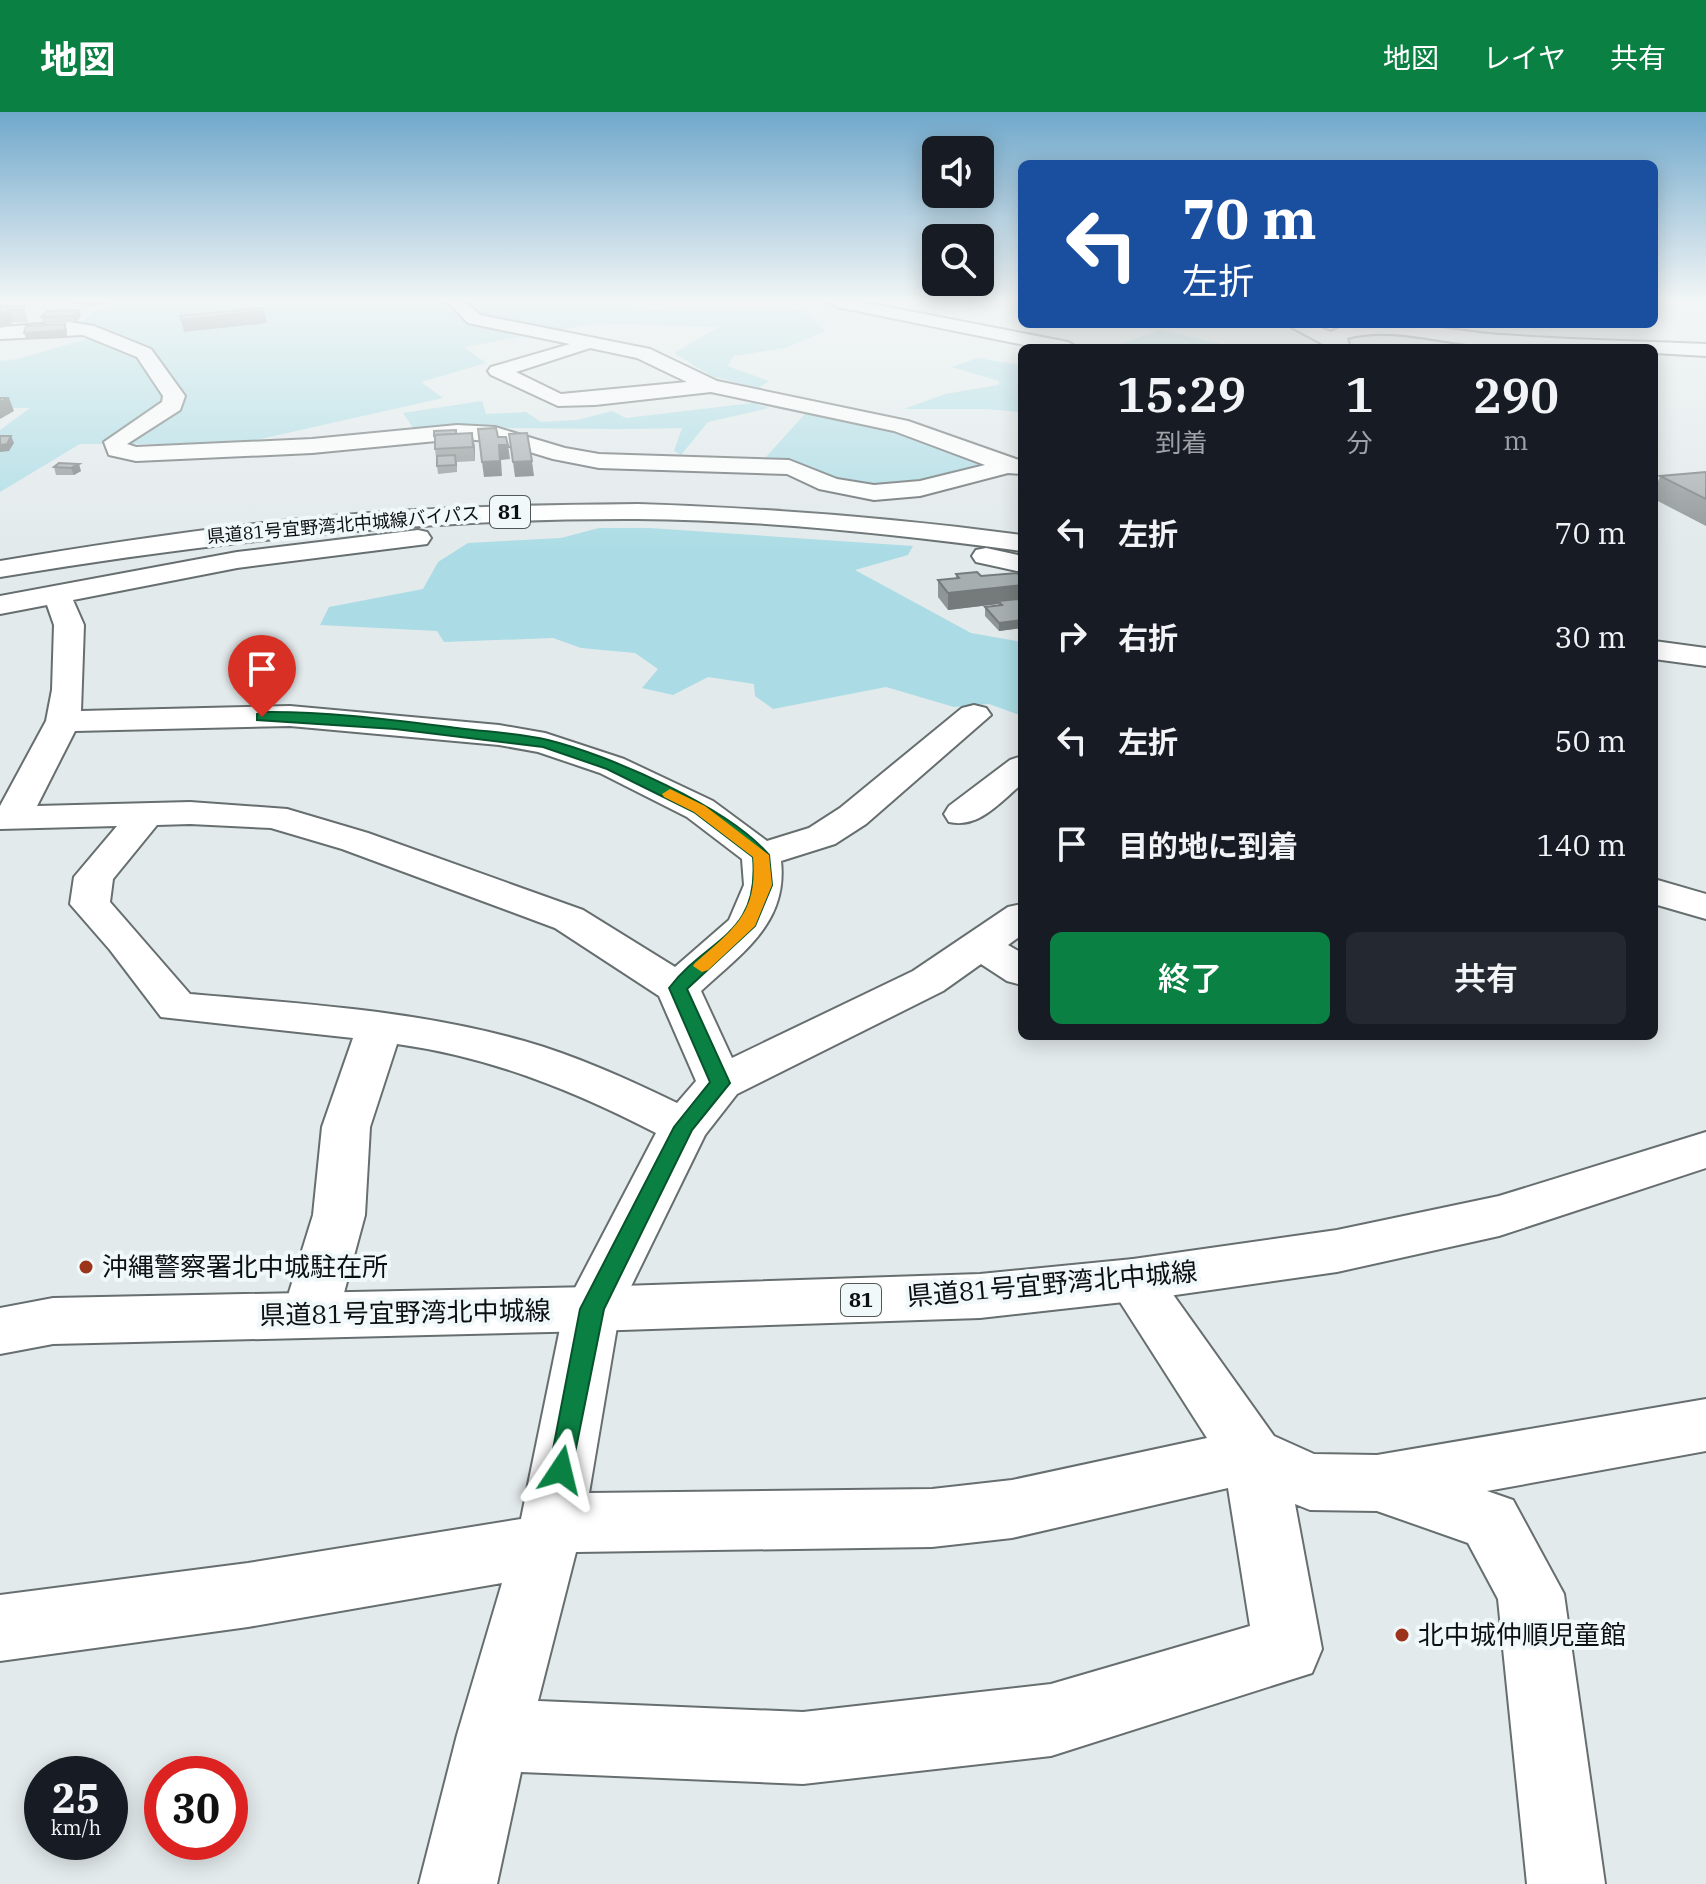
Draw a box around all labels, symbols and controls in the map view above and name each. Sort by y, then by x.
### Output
text: 地図 [40,34,116,83]
text: 地図 [1383,39,1439,76]
text: レイヤ [1483,39,1566,76]
text: 共有 [1610,39,1666,76]
map controls [922,136,994,296]
button: sound [922,136,994,208]
text: 70 m [1182,182,1317,254]
icon: left [1050,192,1154,296]
button: search [922,224,994,296]
text: 左折 [1182,257,1254,304]
text: 15:29 [1117,363,1246,425]
text: 1 [1345,363,1374,425]
text: 290 [1473,364,1559,426]
text: m [1504,423,1528,457]
text: 到着 [1156,425,1208,459]
text: 分 [1347,425,1373,459]
road number: 81 [490,496,530,528]
street label: 県道81号宜野湾北中城線バイパス [206,501,480,548]
icon: left [1050,510,1094,554]
text: 70 m [1554,513,1626,552]
text: 左折 [1118,514,1178,553]
icon: right [1050,614,1094,658]
text: 30 m [1554,617,1626,656]
text: 右折 [1118,618,1178,657]
pin [228,635,296,717]
icon: arrive [240,647,284,691]
icon: left [1050,718,1094,762]
text: 50 m [1554,721,1626,760]
text: 左折 [1118,722,1178,761]
icon: arrive [1050,822,1094,866]
text: 140 m [1536,825,1626,864]
text: 目的地に到着 [1118,826,1298,865]
button: 終了 [1050,932,1330,1024]
button: 共有 [1346,932,1626,1024]
place label: 沖縄警察署北中城駐在所 [102,1249,388,1283]
street label: 県道81号宜野湾北中城線 [905,1253,1198,1313]
marker: 沖縄警察署北中城駐在所 [77,1258,95,1276]
road number: 81 [841,1284,881,1316]
street label: 県道81号宜野湾北中城線 [259,1292,551,1332]
position arrow [519,1428,603,1512]
place label: 北中城仲順児童館 [1418,1617,1626,1651]
marker: 北中城仲順児童館 [1393,1626,1411,1644]
speed limit sign: 30 [144,1756,248,1860]
text: 25 [52,1772,100,1824]
text: km/h [51,1814,101,1841]

